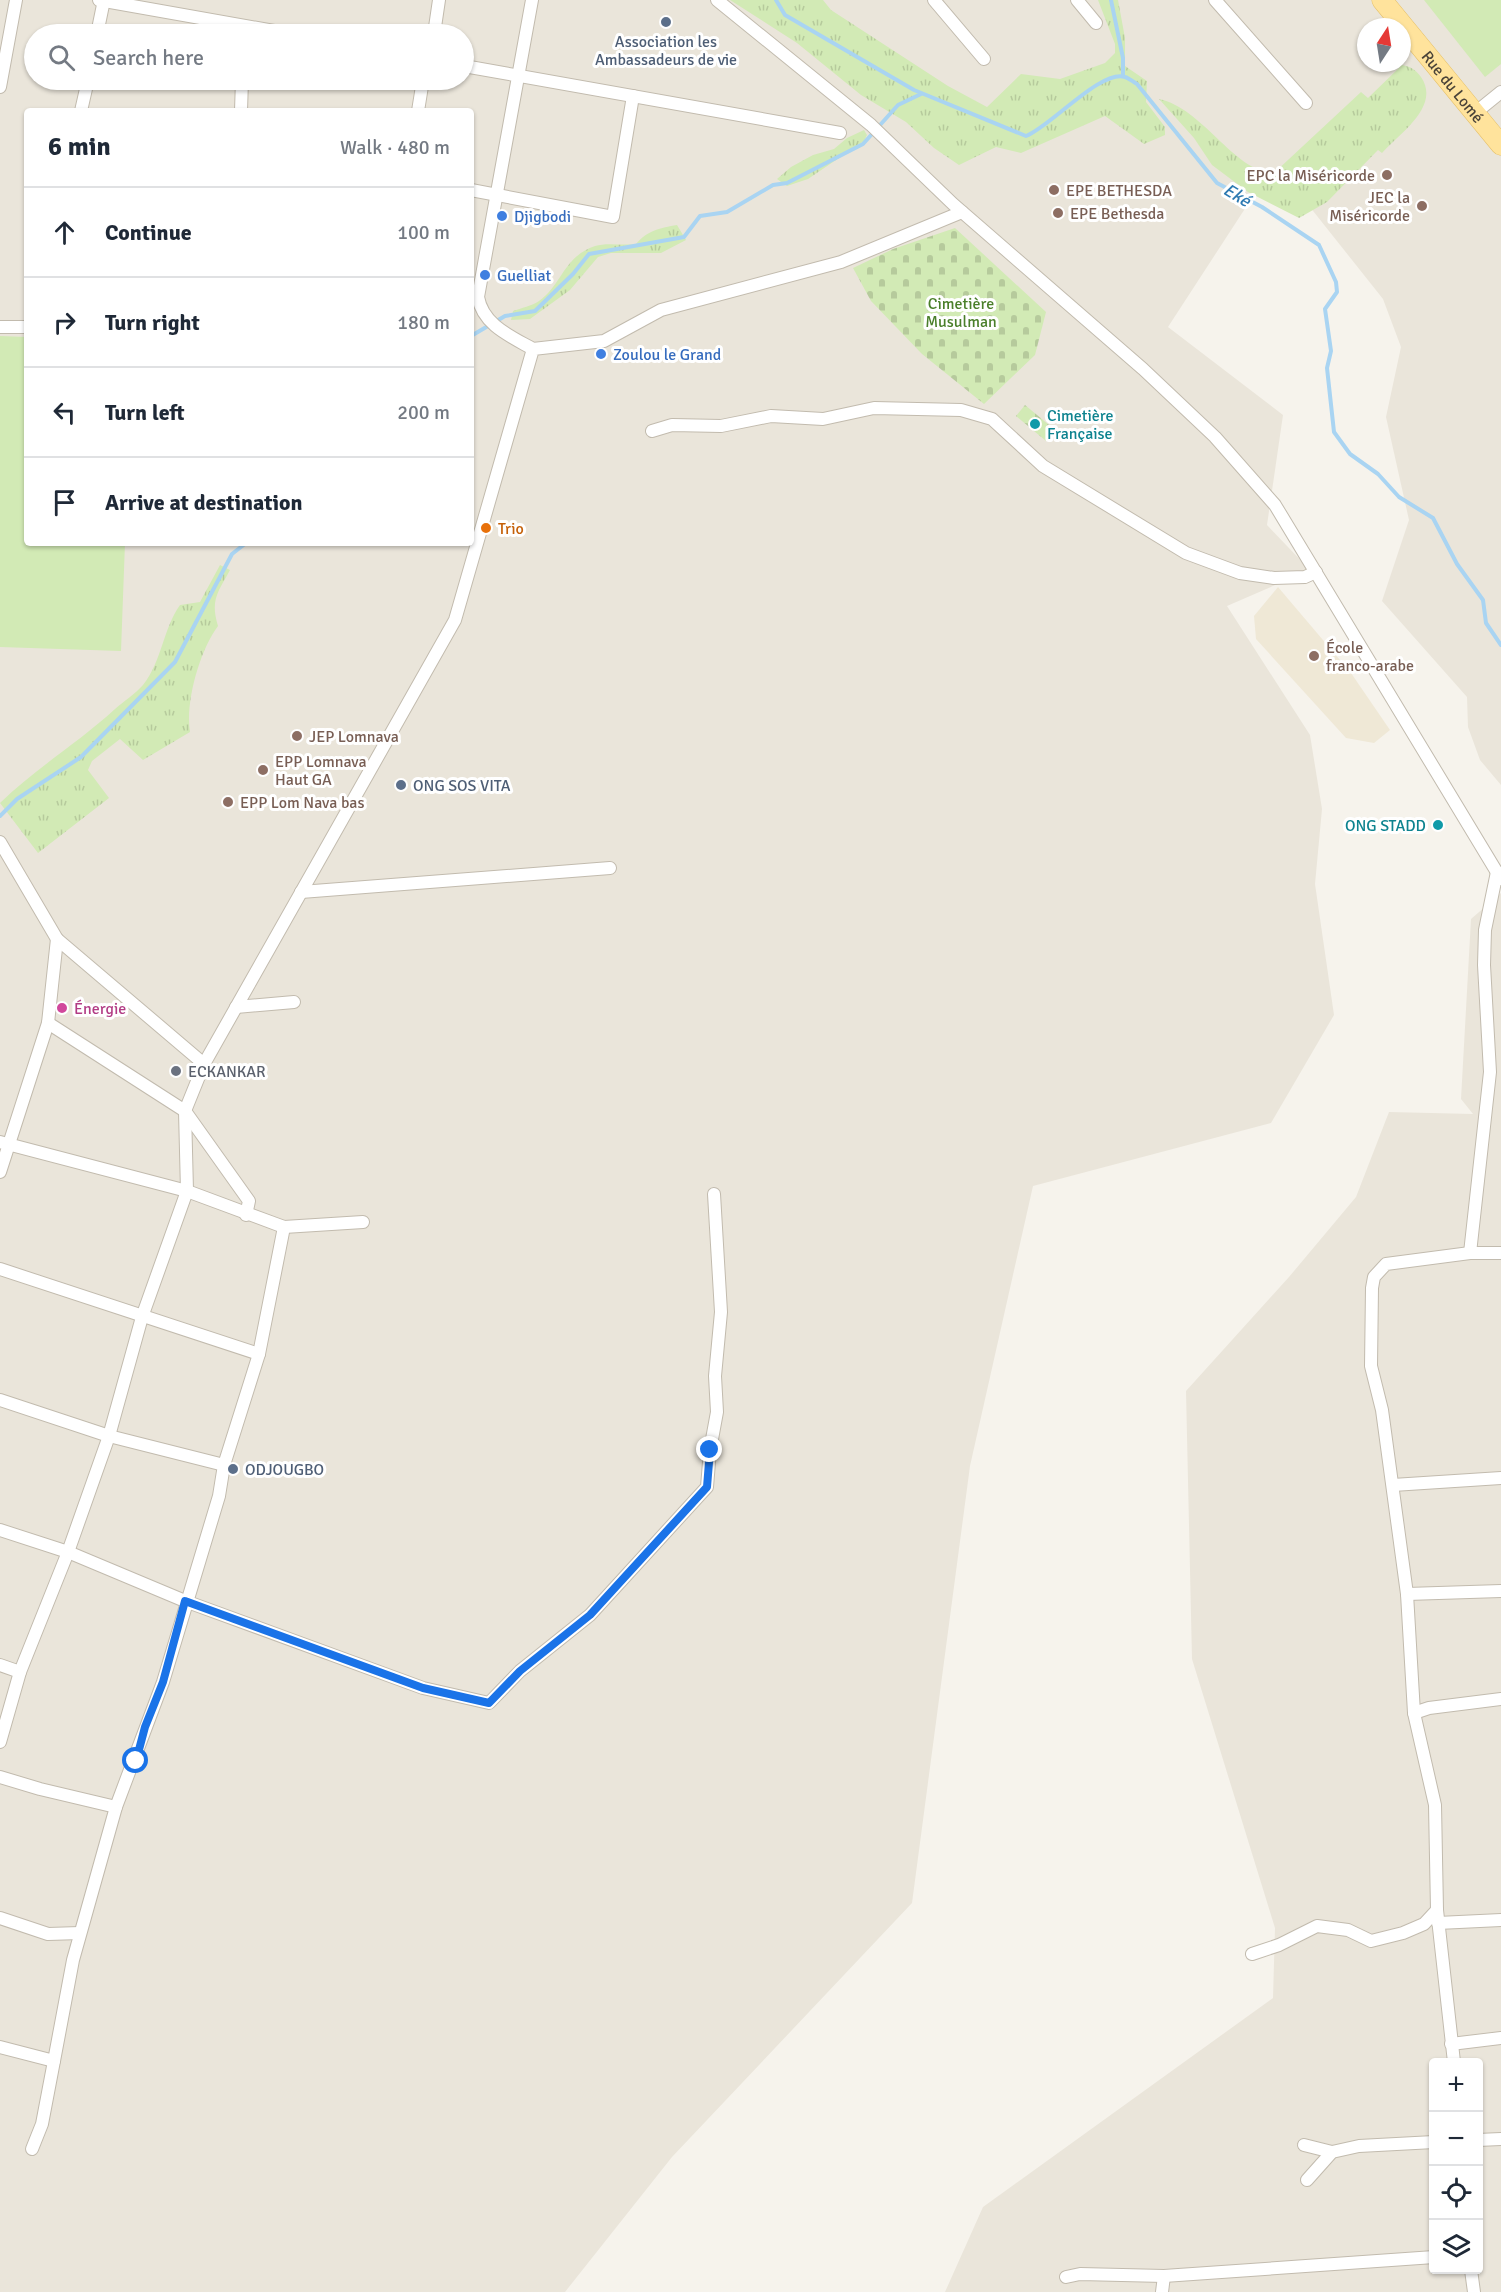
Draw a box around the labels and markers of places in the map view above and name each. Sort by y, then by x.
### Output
marker: Association les Ambassadeurs de vie [659,15,673,29]
place label: Association les Ambassadeurs de vie [595,32,737,70]
place label: EPC la Miséricorde [1247,166,1375,186]
marker: EPC la Miséricorde [1380,168,1394,182]
place label: EPE BETHESDA [1066,181,1172,201]
marker: EPE BETHESDA [1047,183,1061,197]
place label: JEC la Miséricorde [1329,188,1410,226]
marker: JEC la Miséricorde [1415,199,1429,213]
place label: EPE Bethesda [1070,204,1164,224]
marker: EPE Bethesda [1051,206,1065,220]
place label: Djigbodi [514,207,571,227]
marker: Djigbodi [495,209,509,223]
place label: Guelliat [497,266,551,286]
marker: Guelliat [478,268,492,282]
place label: Zoulou le Grand [613,345,721,365]
marker: Zoulou le Grand [594,347,608,361]
place label: Cimetière Française [1047,406,1113,444]
marker: Cimetière Française [1028,417,1042,431]
place label: Trio [498,519,524,539]
marker: Trio [479,521,493,535]
place label: École franco-arabe [1326,638,1414,676]
marker: École franco-arabe [1307,649,1321,663]
place label: JEP Lomnava [309,727,399,747]
marker: JEP Lomnava [290,729,304,743]
place label: EPP Lomnava Haut GA [275,752,367,790]
marker: EPP Lomnava Haut GA [256,763,270,777]
place label: ONG SOS VITA [413,776,511,796]
marker: ONG SOS VITA [394,778,408,792]
place label: EPP Lom Nava bas [240,793,364,813]
marker: EPP Lom Nava bas [221,795,235,809]
place label: ONG STADD [1345,816,1426,836]
marker: ONG STADD [1431,818,1445,832]
place label: Énergie [74,999,126,1019]
marker: Énergie [55,1001,69,1015]
place label: ECKANKAR [188,1062,266,1082]
marker: ECKANKAR [169,1064,183,1078]
place label: ODJOUGBO [245,1460,324,1480]
marker: ODJOUGBO [226,1462,240,1476]

